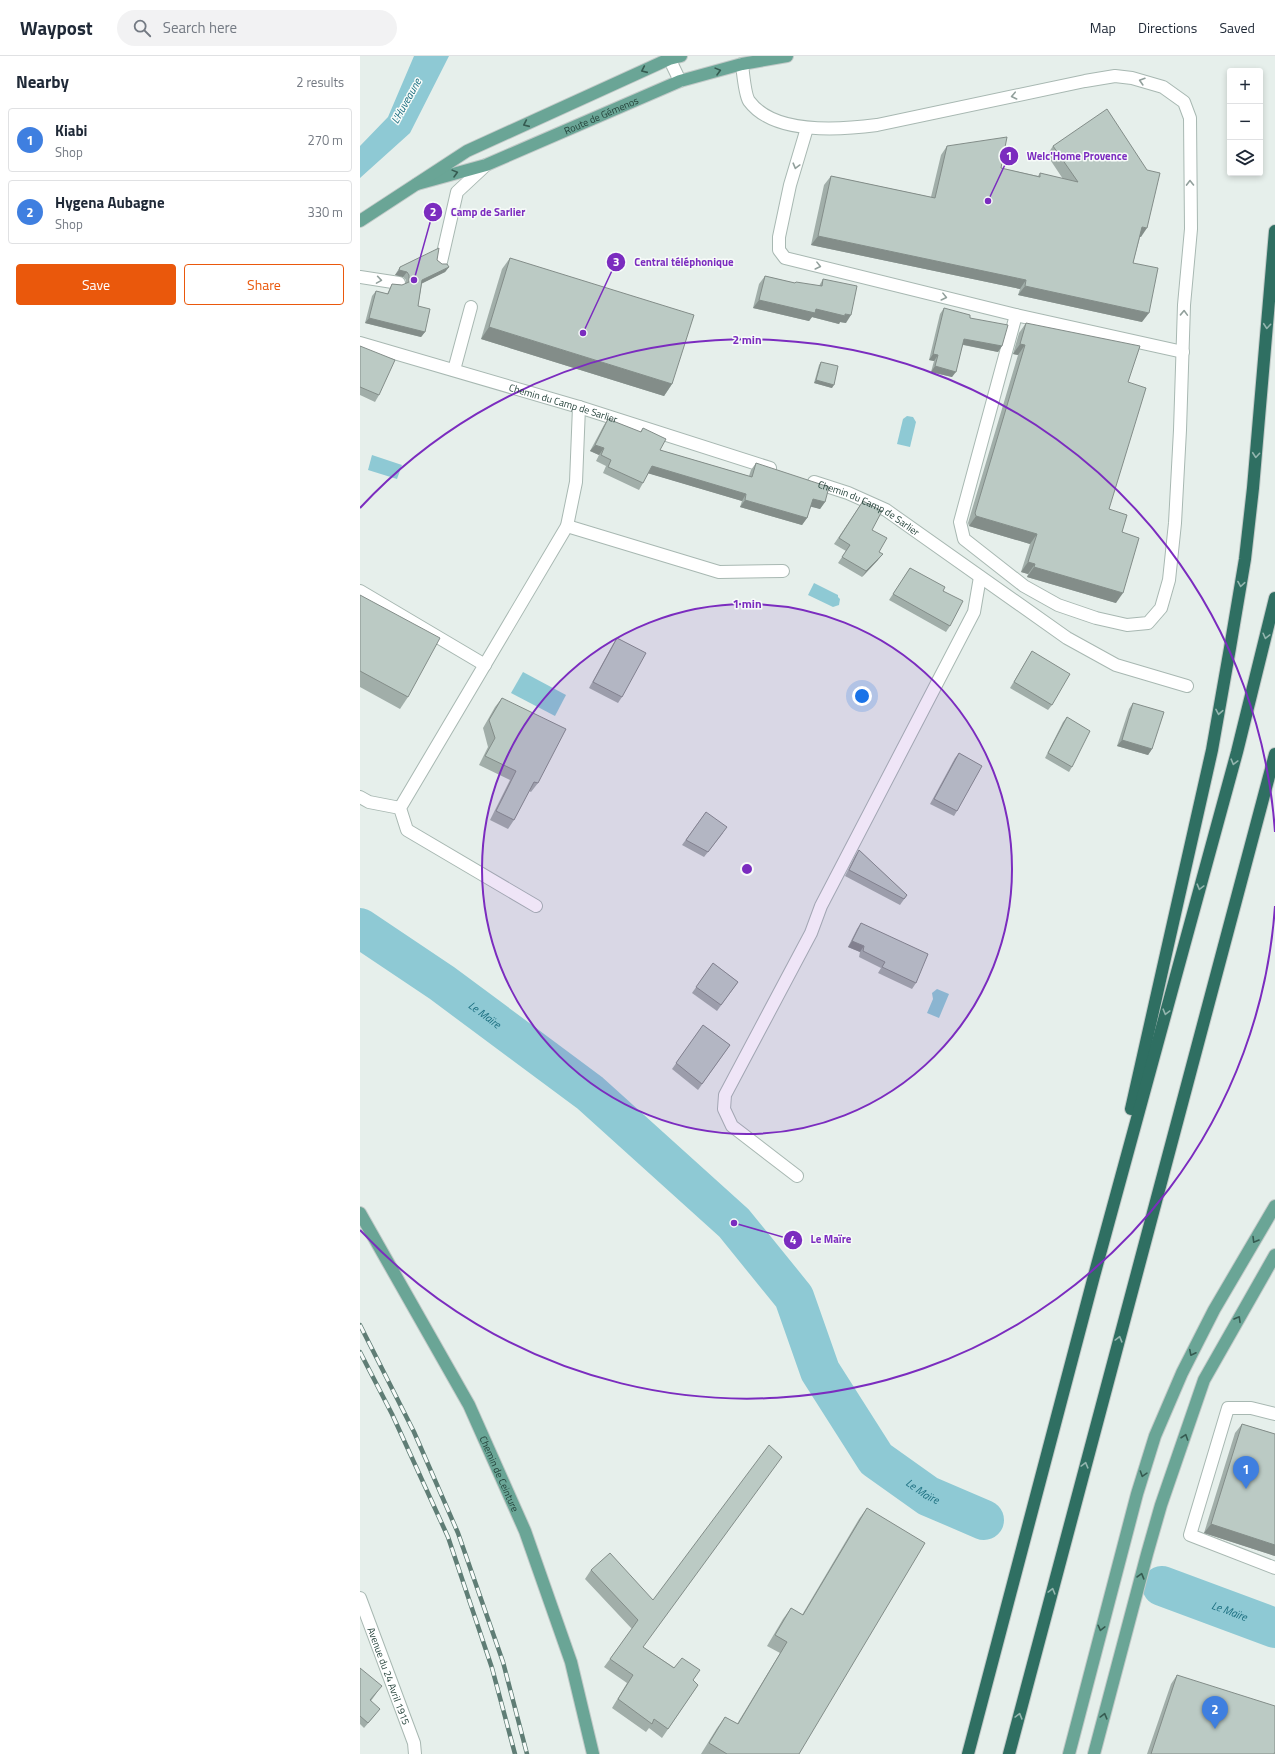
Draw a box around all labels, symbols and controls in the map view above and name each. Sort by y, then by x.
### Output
search box [117,10,397,46]
text: Waypost [20,13,93,42]
text: Search here [163,16,237,39]
icon: search [131,17,153,39]
text: Map [1090,17,1116,38]
text: Directions [1138,17,1197,38]
text: Saved [1219,17,1255,38]
one-way arrow [641,66,648,74]
one-way arrow [714,67,721,76]
map controls [1227,68,1263,176]
button: + [1227,68,1263,104]
text: Nearby [16,69,69,95]
text: 2 results [296,72,344,92]
water label: L'Huveaune [387,75,425,127]
one-way arrow [1138,77,1145,86]
one-way arrow [1011,91,1017,99]
street label: Route de Gémenos [561,92,641,138]
button: − [1227,104,1263,140]
text: Kiabi [55,119,87,142]
one-way arrow [523,119,530,127]
text: 1 [26,130,34,150]
text: 270 m [307,130,343,150]
button: layers [1227,140,1263,176]
text: Shop [55,142,83,162]
callout: Welc'Home Provence [999,144,1136,167]
text: 1 [1006,146,1012,165]
text: Welc'Home Provence [1027,148,1128,164]
one-way arrow [792,162,800,169]
one-way arrow [451,169,458,178]
one-way arrow [1186,180,1194,186]
text: Hygena Aubagne [55,191,165,214]
callout: Camp de Sarlier [423,200,533,223]
text: 2 [26,202,34,222]
text: 330 m [307,202,343,222]
text: 2 [430,202,436,221]
text: Camp de Sarlier [451,204,525,220]
text: Shop [55,214,83,234]
callout: Central téléphonique [606,250,741,273]
text: 3 [613,252,619,271]
text: Central téléphonique [634,254,734,270]
one-way arrow [815,262,821,270]
button: Save [16,264,176,305]
button: Share [184,264,344,305]
one-way arrow [376,275,383,284]
one-way arrow [941,293,947,301]
one-way arrow [1180,310,1188,316]
one-way arrow [1262,323,1271,329]
text: 2 min [732,330,762,349]
street label: Chemin du Camp de Sarlier [507,379,620,427]
one-way arrow [1251,452,1260,458]
street label: Chemin du Camp de Sarlier [816,476,923,540]
one-way arrow [1237,581,1246,587]
text: 1 min [732,594,762,613]
one-way arrow [1262,632,1270,639]
your location [852,686,872,706]
one-way arrow [1215,709,1224,715]
one-way arrow [1230,758,1239,765]
centre of rings [740,862,754,876]
one-way arrow [1196,883,1205,890]
water label: Le Maïre [465,997,505,1033]
one-way arrow [1162,1009,1170,1016]
callout: Le Maïre [783,1228,860,1251]
text: 4 [790,1230,797,1249]
text: Le Maïre [811,1231,852,1247]
one-way arrow [1253,1236,1260,1243]
one-way arrow [1234,1315,1241,1323]
one-way arrow [1114,1336,1123,1343]
one-way arrow [1189,1349,1197,1357]
street label: Chemin de Ceinture [476,1433,523,1514]
one-way arrow [1180,1433,1189,1440]
pin: 1 [1233,1456,1259,1489]
one-way arrow [1081,1462,1089,1468]
one-way arrow [1139,1470,1148,1477]
water label: Le Maïre [903,1475,943,1508]
one-way arrow [1136,1573,1145,1580]
one-way arrow [1047,1587,1056,1594]
water label: Le Maïre [1209,1597,1250,1625]
one-way arrow [1097,1624,1106,1631]
street label: Avenue du 24 Avril 1915 [364,1625,414,1727]
pin: 2 [1202,1696,1228,1729]
one-way arrow [1014,1713,1023,1720]
one-way arrow [1099,1713,1108,1720]

